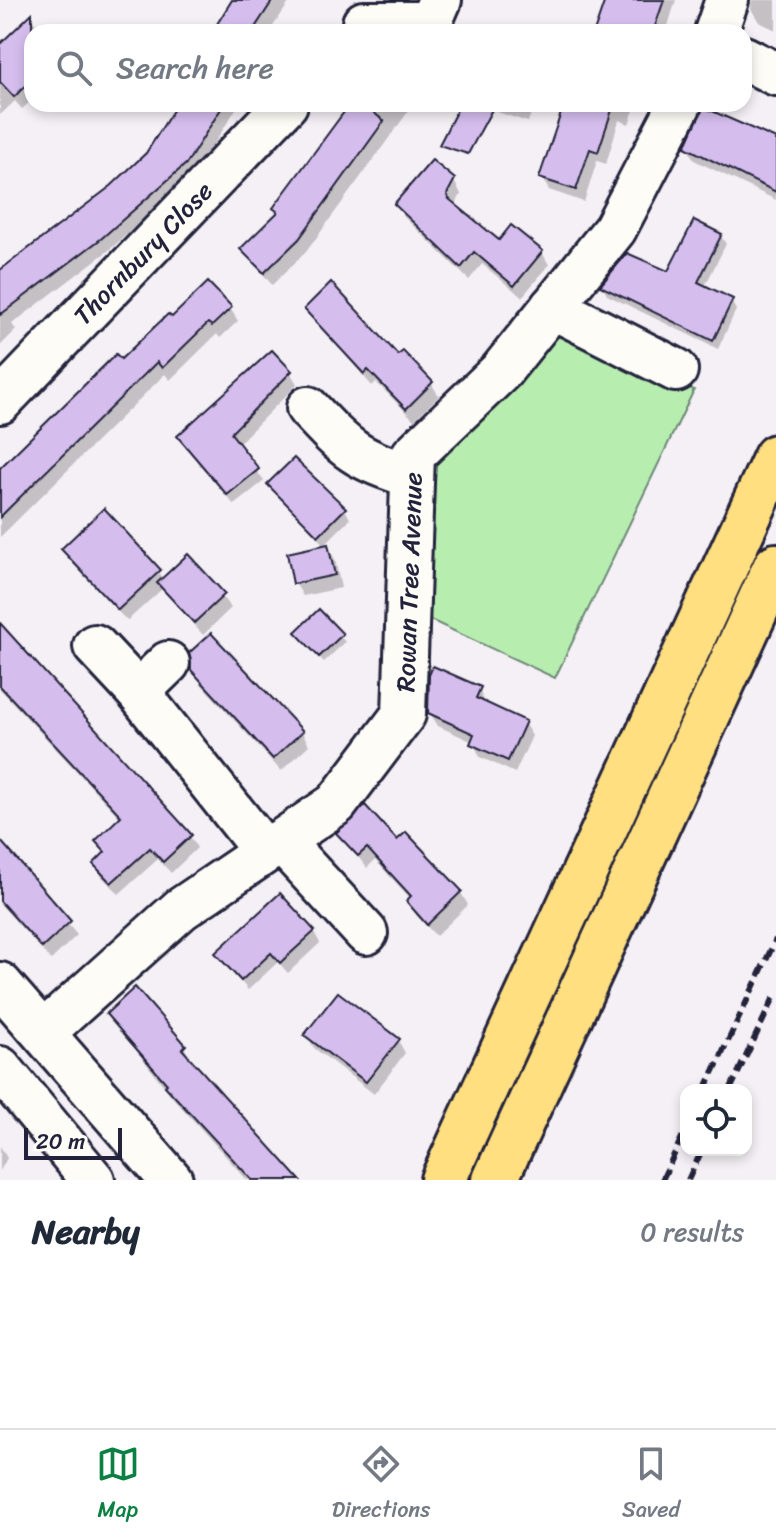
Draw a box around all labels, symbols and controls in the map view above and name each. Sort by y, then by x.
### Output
search box [24,24,752,112]
text: Search here [116,41,274,95]
icon: search [52,46,96,90]
street label: Thornbury Close [62,170,224,336]
street label: Rowan Tree Avenue [382,471,436,693]
map controls [680,1084,752,1156]
button: locate [680,1084,752,1156]
text: 20 m [36,1122,85,1161]
scale bar [24,1124,122,1160]
text: Nearby [32,1202,140,1262]
text: 0 results [640,1209,744,1255]
tab: Map [96,1442,140,1529]
tab: Directions [332,1442,430,1529]
tab: Saved [622,1442,680,1529]

